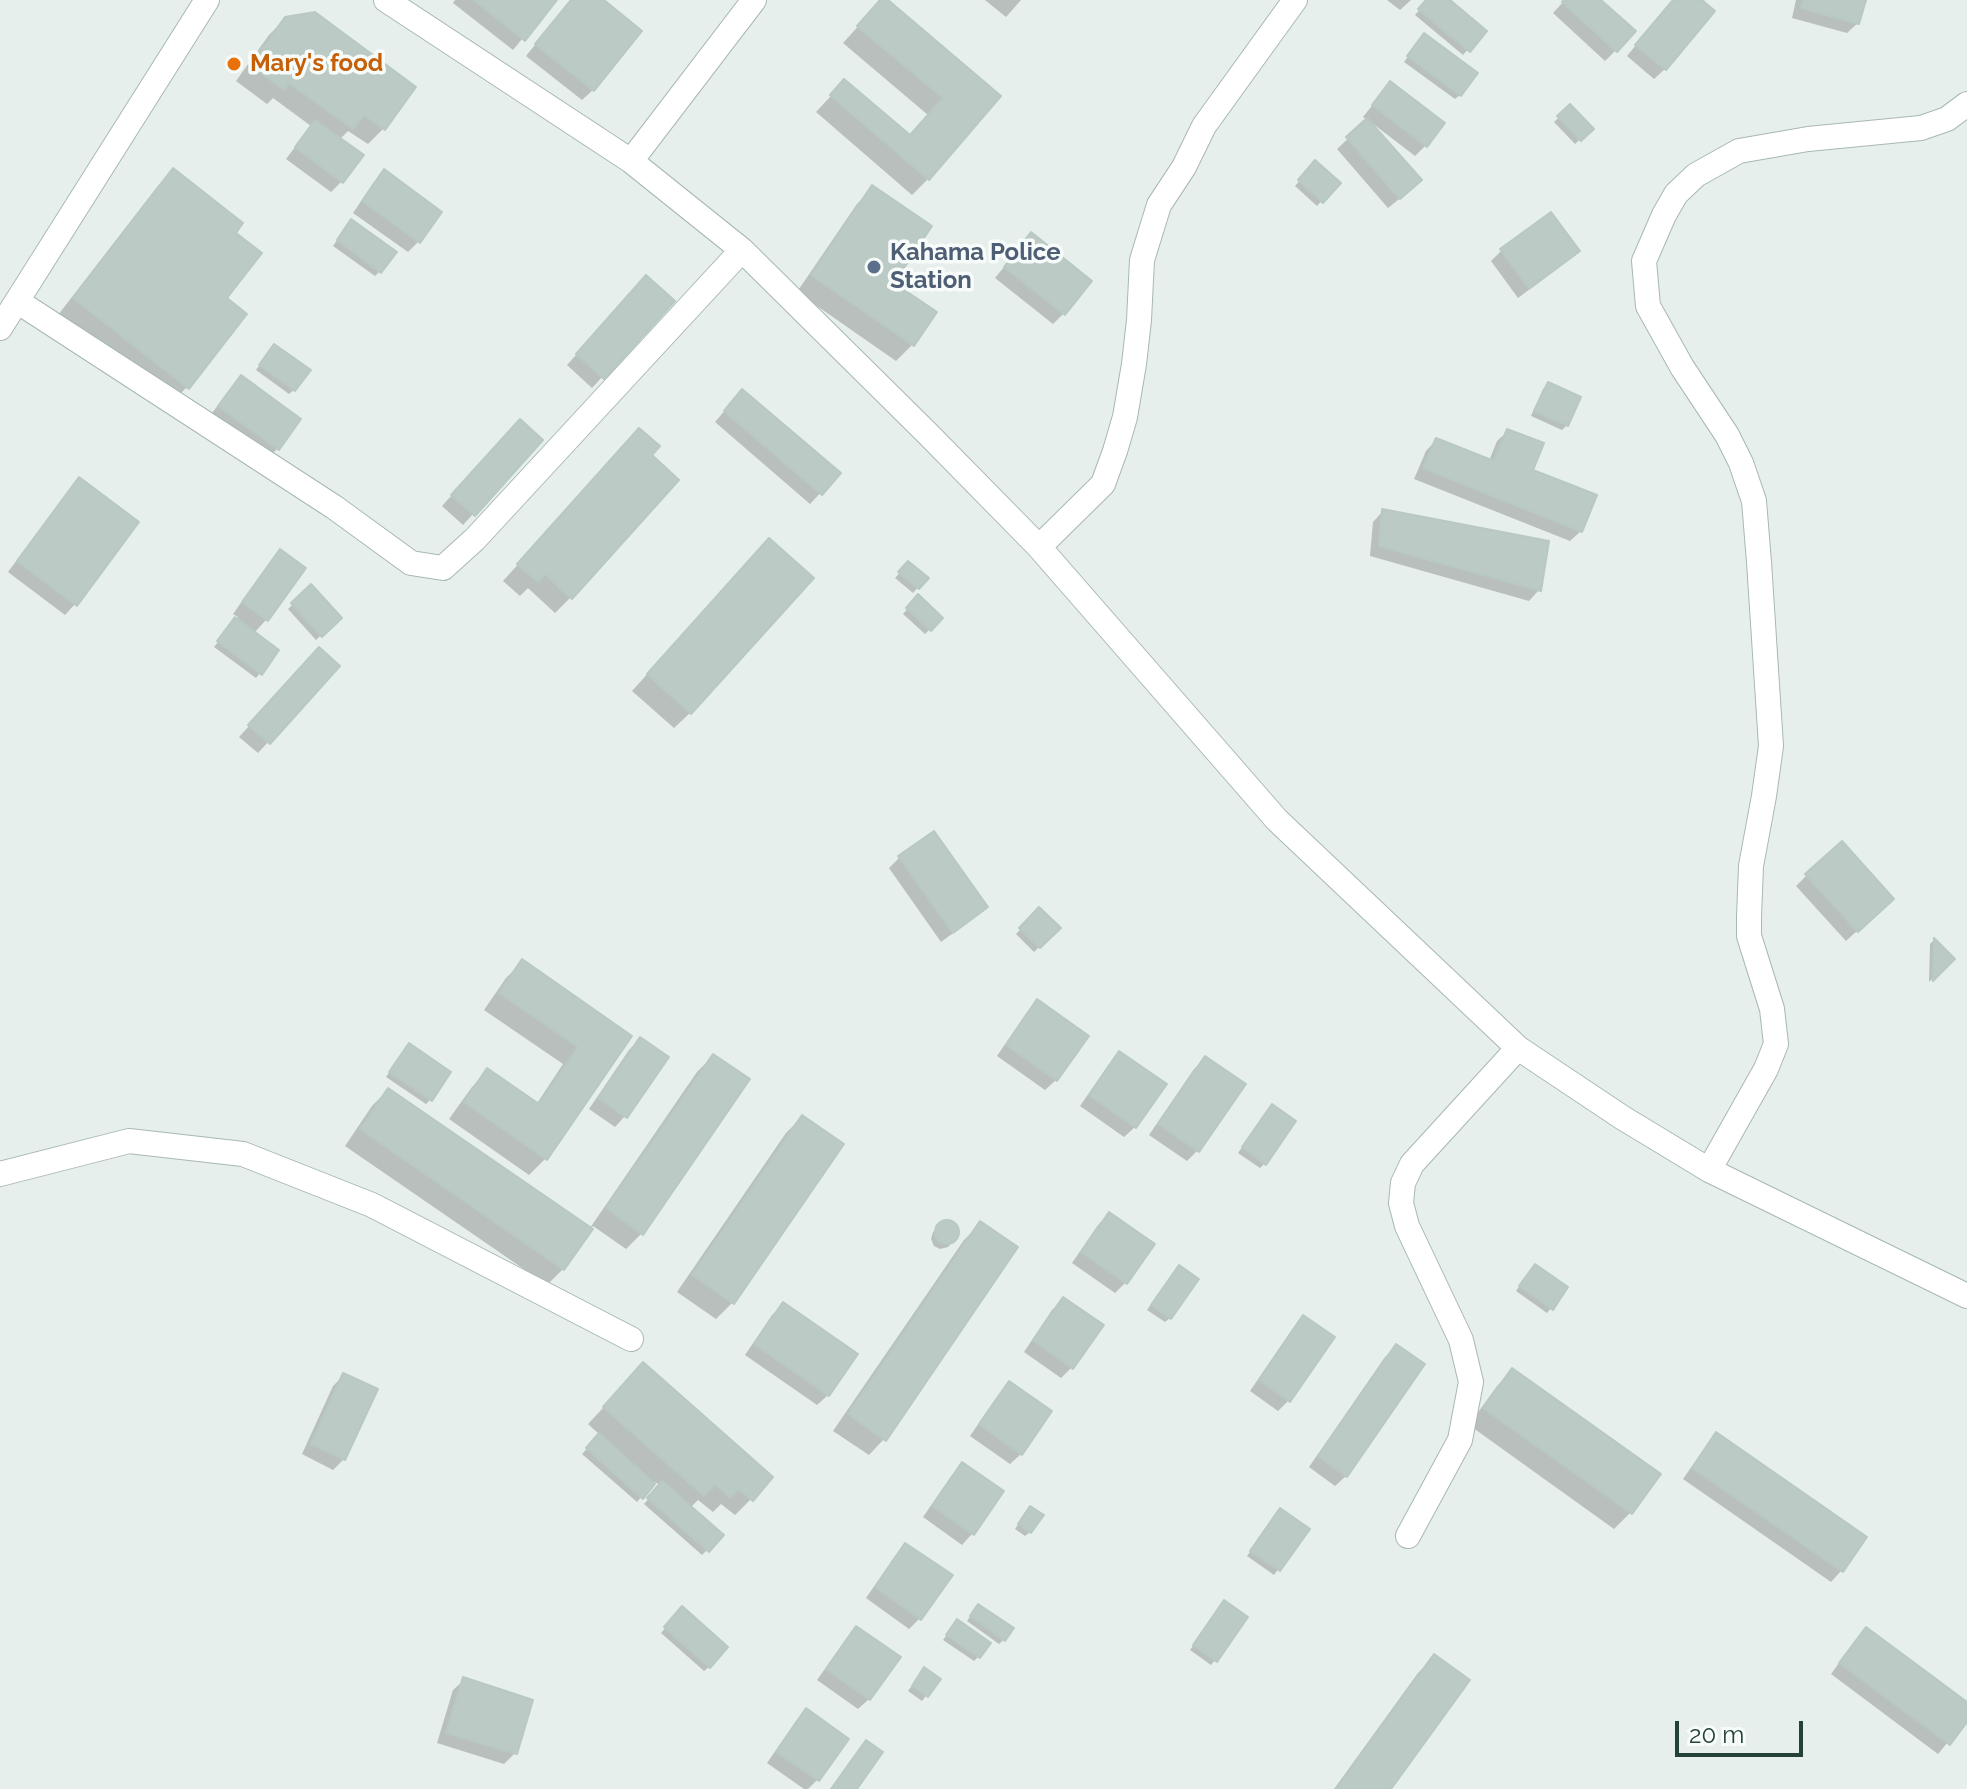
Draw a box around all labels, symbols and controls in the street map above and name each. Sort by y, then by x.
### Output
place label: Mary's food [250,50,383,78]
marker: Mary's food [225,55,243,73]
place label: Kahama Police Station [890,239,1061,295]
marker: Kahama Police Station [865,258,883,276]
scale bar [1679,1705,1807,1755]
text: 20 m [1689,1720,1744,1749]

